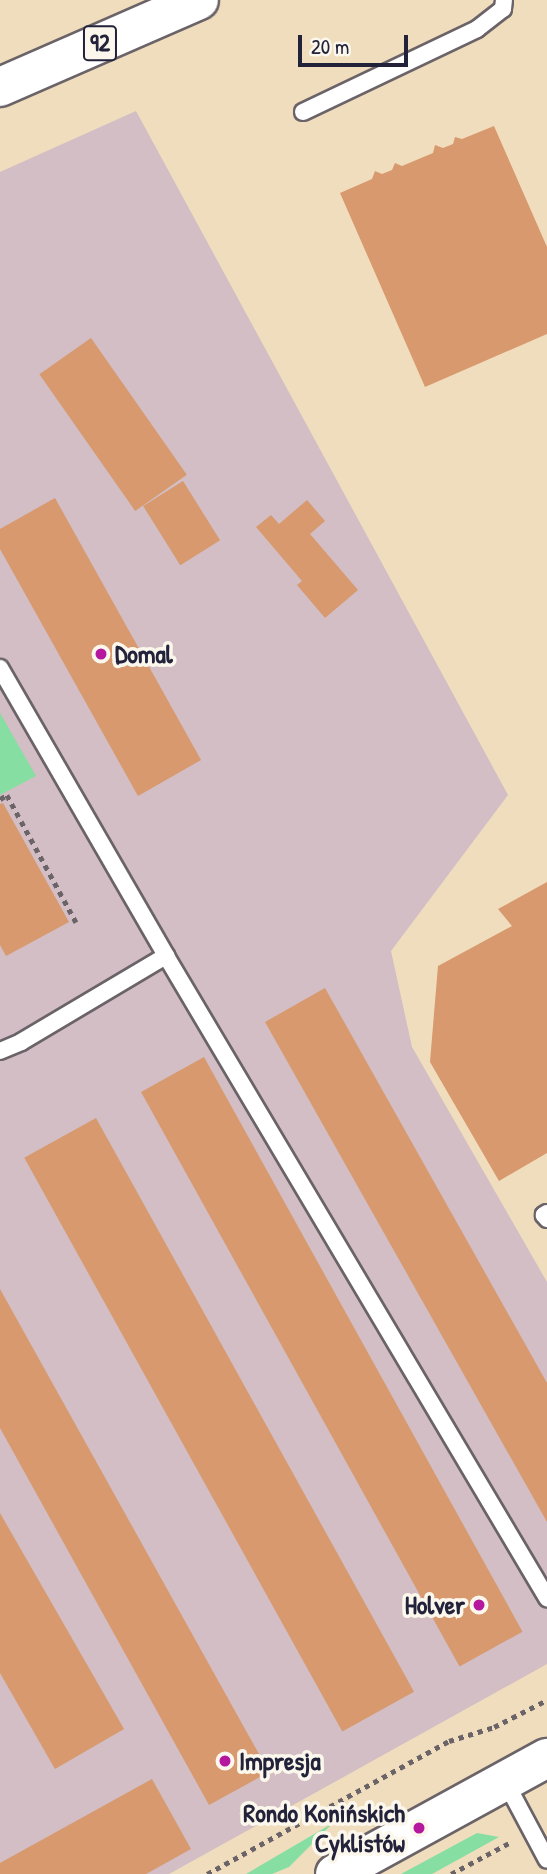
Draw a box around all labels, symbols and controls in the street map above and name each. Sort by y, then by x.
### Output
scale bar [302,21,412,65]
road number: 92 [82,23,118,64]
text: 20 m [311,32,349,61]
place label: Domal [115,638,173,670]
marker: Domal [93,646,109,662]
place label: Holver [405,1589,465,1621]
marker: Holver [471,1597,487,1613]
place label: Impresja [239,1745,321,1777]
marker: Impresja [217,1753,233,1769]
place label: Rondo Konińskich Cyklistów [243,1797,405,1858]
marker: Rondo Konińskich Cyklistów [411,1820,427,1836]

